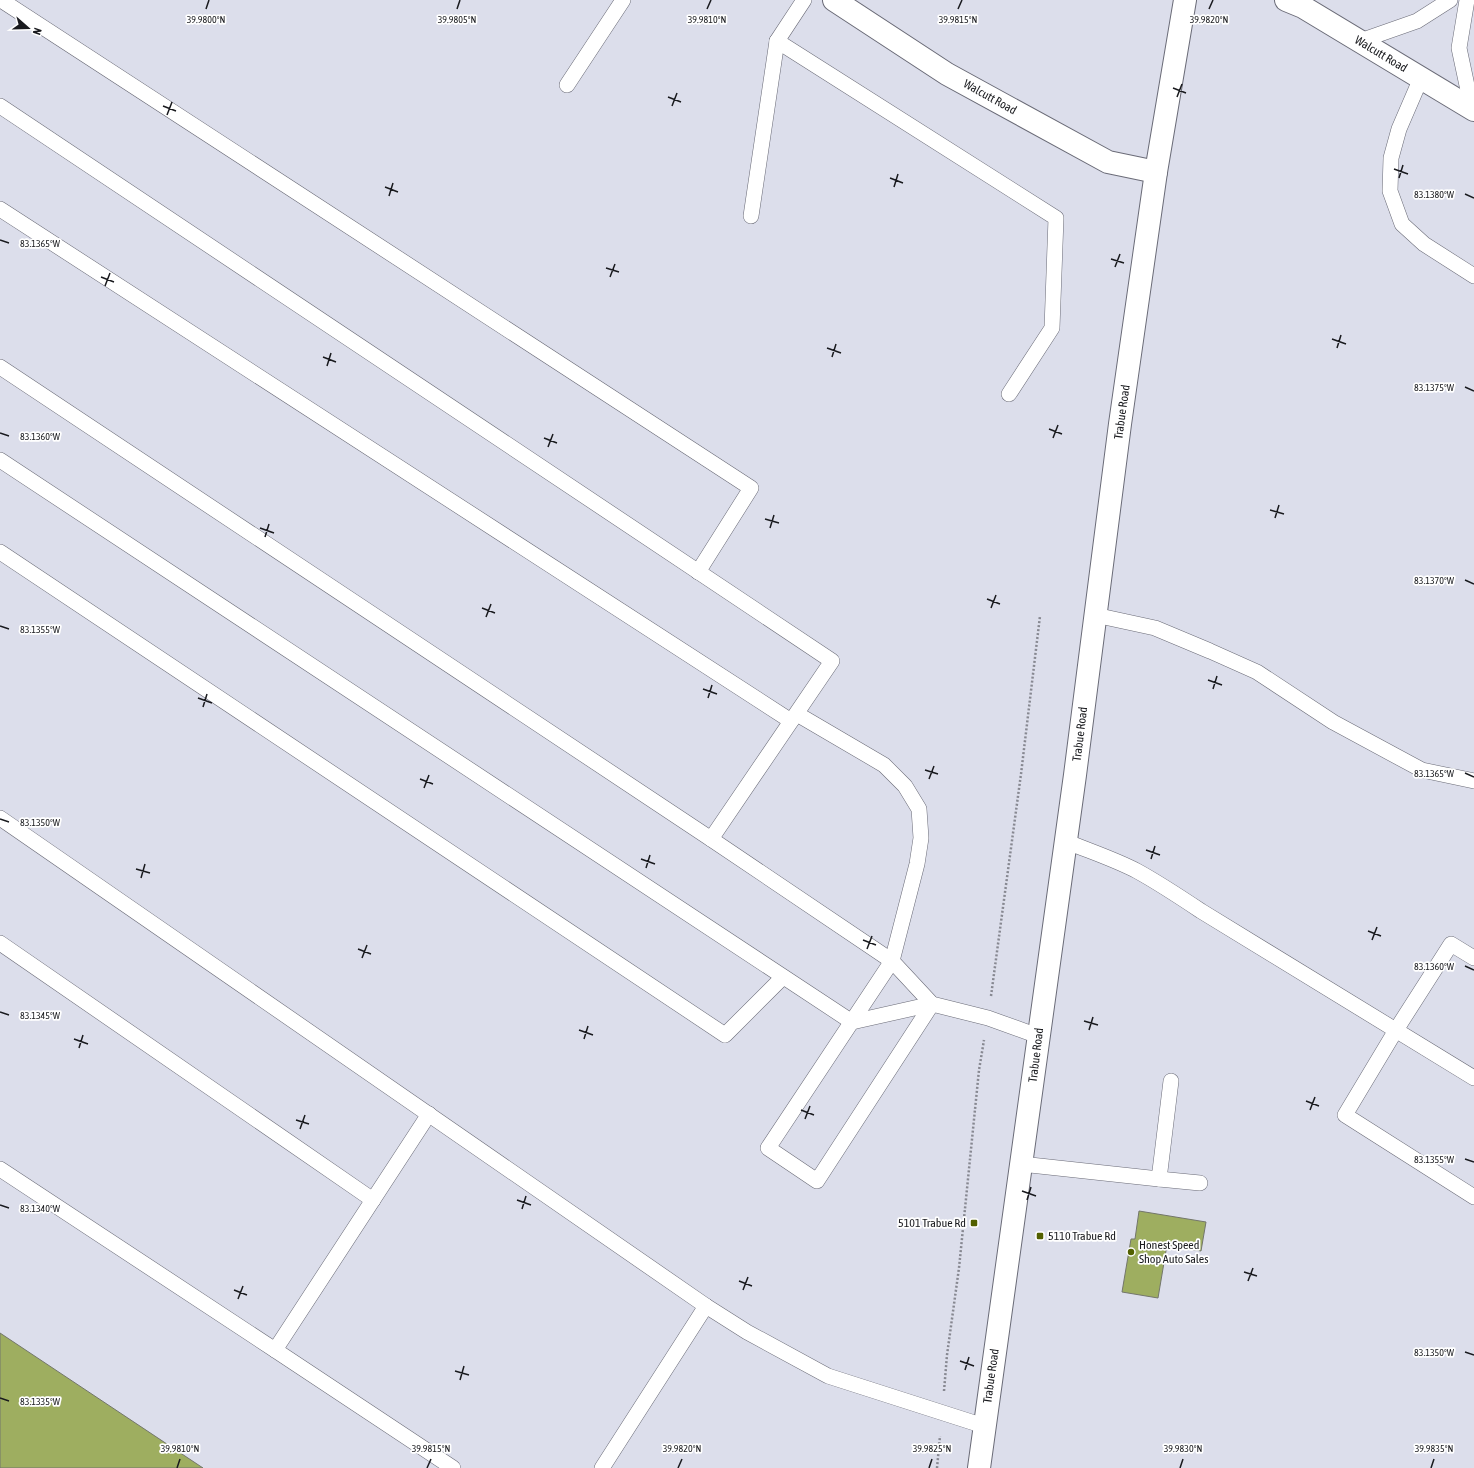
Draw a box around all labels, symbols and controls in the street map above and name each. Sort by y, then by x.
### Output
north arrow [8,8,48,48]
text: 39.9800°N [187,14,225,25]
text: 39.9805°N [438,14,476,25]
text: 39.9810°N [688,14,726,25]
text: 39.9815°N [939,14,977,25]
text: 39.9820°N [1190,14,1228,25]
text: N [31,26,44,37]
street label: Walcutt Road [1352,33,1410,75]
street label: Walcutt Road [961,77,1019,117]
text: 83.1380°W [1414,189,1455,200]
text: 83.1365°W [20,238,61,249]
text: 83.1375°W [1414,382,1455,393]
street label: Trabue Road [1111,384,1133,440]
text: 83.1360°W [20,431,61,442]
text: 83.1370°W [1414,575,1455,586]
text: 83.1355°W [20,624,61,635]
street label: Trabue Road [1070,706,1090,762]
text: 83.1365°W [1414,768,1455,779]
text: 83.1350°W [20,817,61,828]
text: 83.1360°W [1414,961,1455,972]
text: 83.1345°W [20,1010,61,1021]
street label: Trabue Road [1026,1027,1046,1083]
text: 83.1355°W [1414,1154,1455,1165]
text: 83.1340°W [20,1203,61,1214]
place label: 5101 Trabue Rd [898,1216,966,1230]
marker: 5101 Trabue Rd [969,1218,979,1228]
place label: 5110 Trabue Rd [1048,1229,1116,1243]
marker: 5110 Trabue Rd [1035,1231,1045,1241]
place label: Honest Speed Shop Auto Sales [1139,1238,1209,1266]
marker: Honest Speed Shop Auto Sales [1126,1247,1136,1257]
text: 83.1350°W [1414,1347,1455,1358]
street label: Trabue Road [980,1348,1002,1404]
text: 83.1335°W [20,1396,61,1407]
text: 39.9810°N [161,1443,199,1454]
text: 39.9815°N [412,1443,450,1454]
text: 39.9820°N [663,1443,701,1454]
text: 39.9825°N [913,1443,951,1454]
text: 39.9830°N [1164,1443,1202,1454]
text: 39.9835°N [1415,1443,1453,1454]

